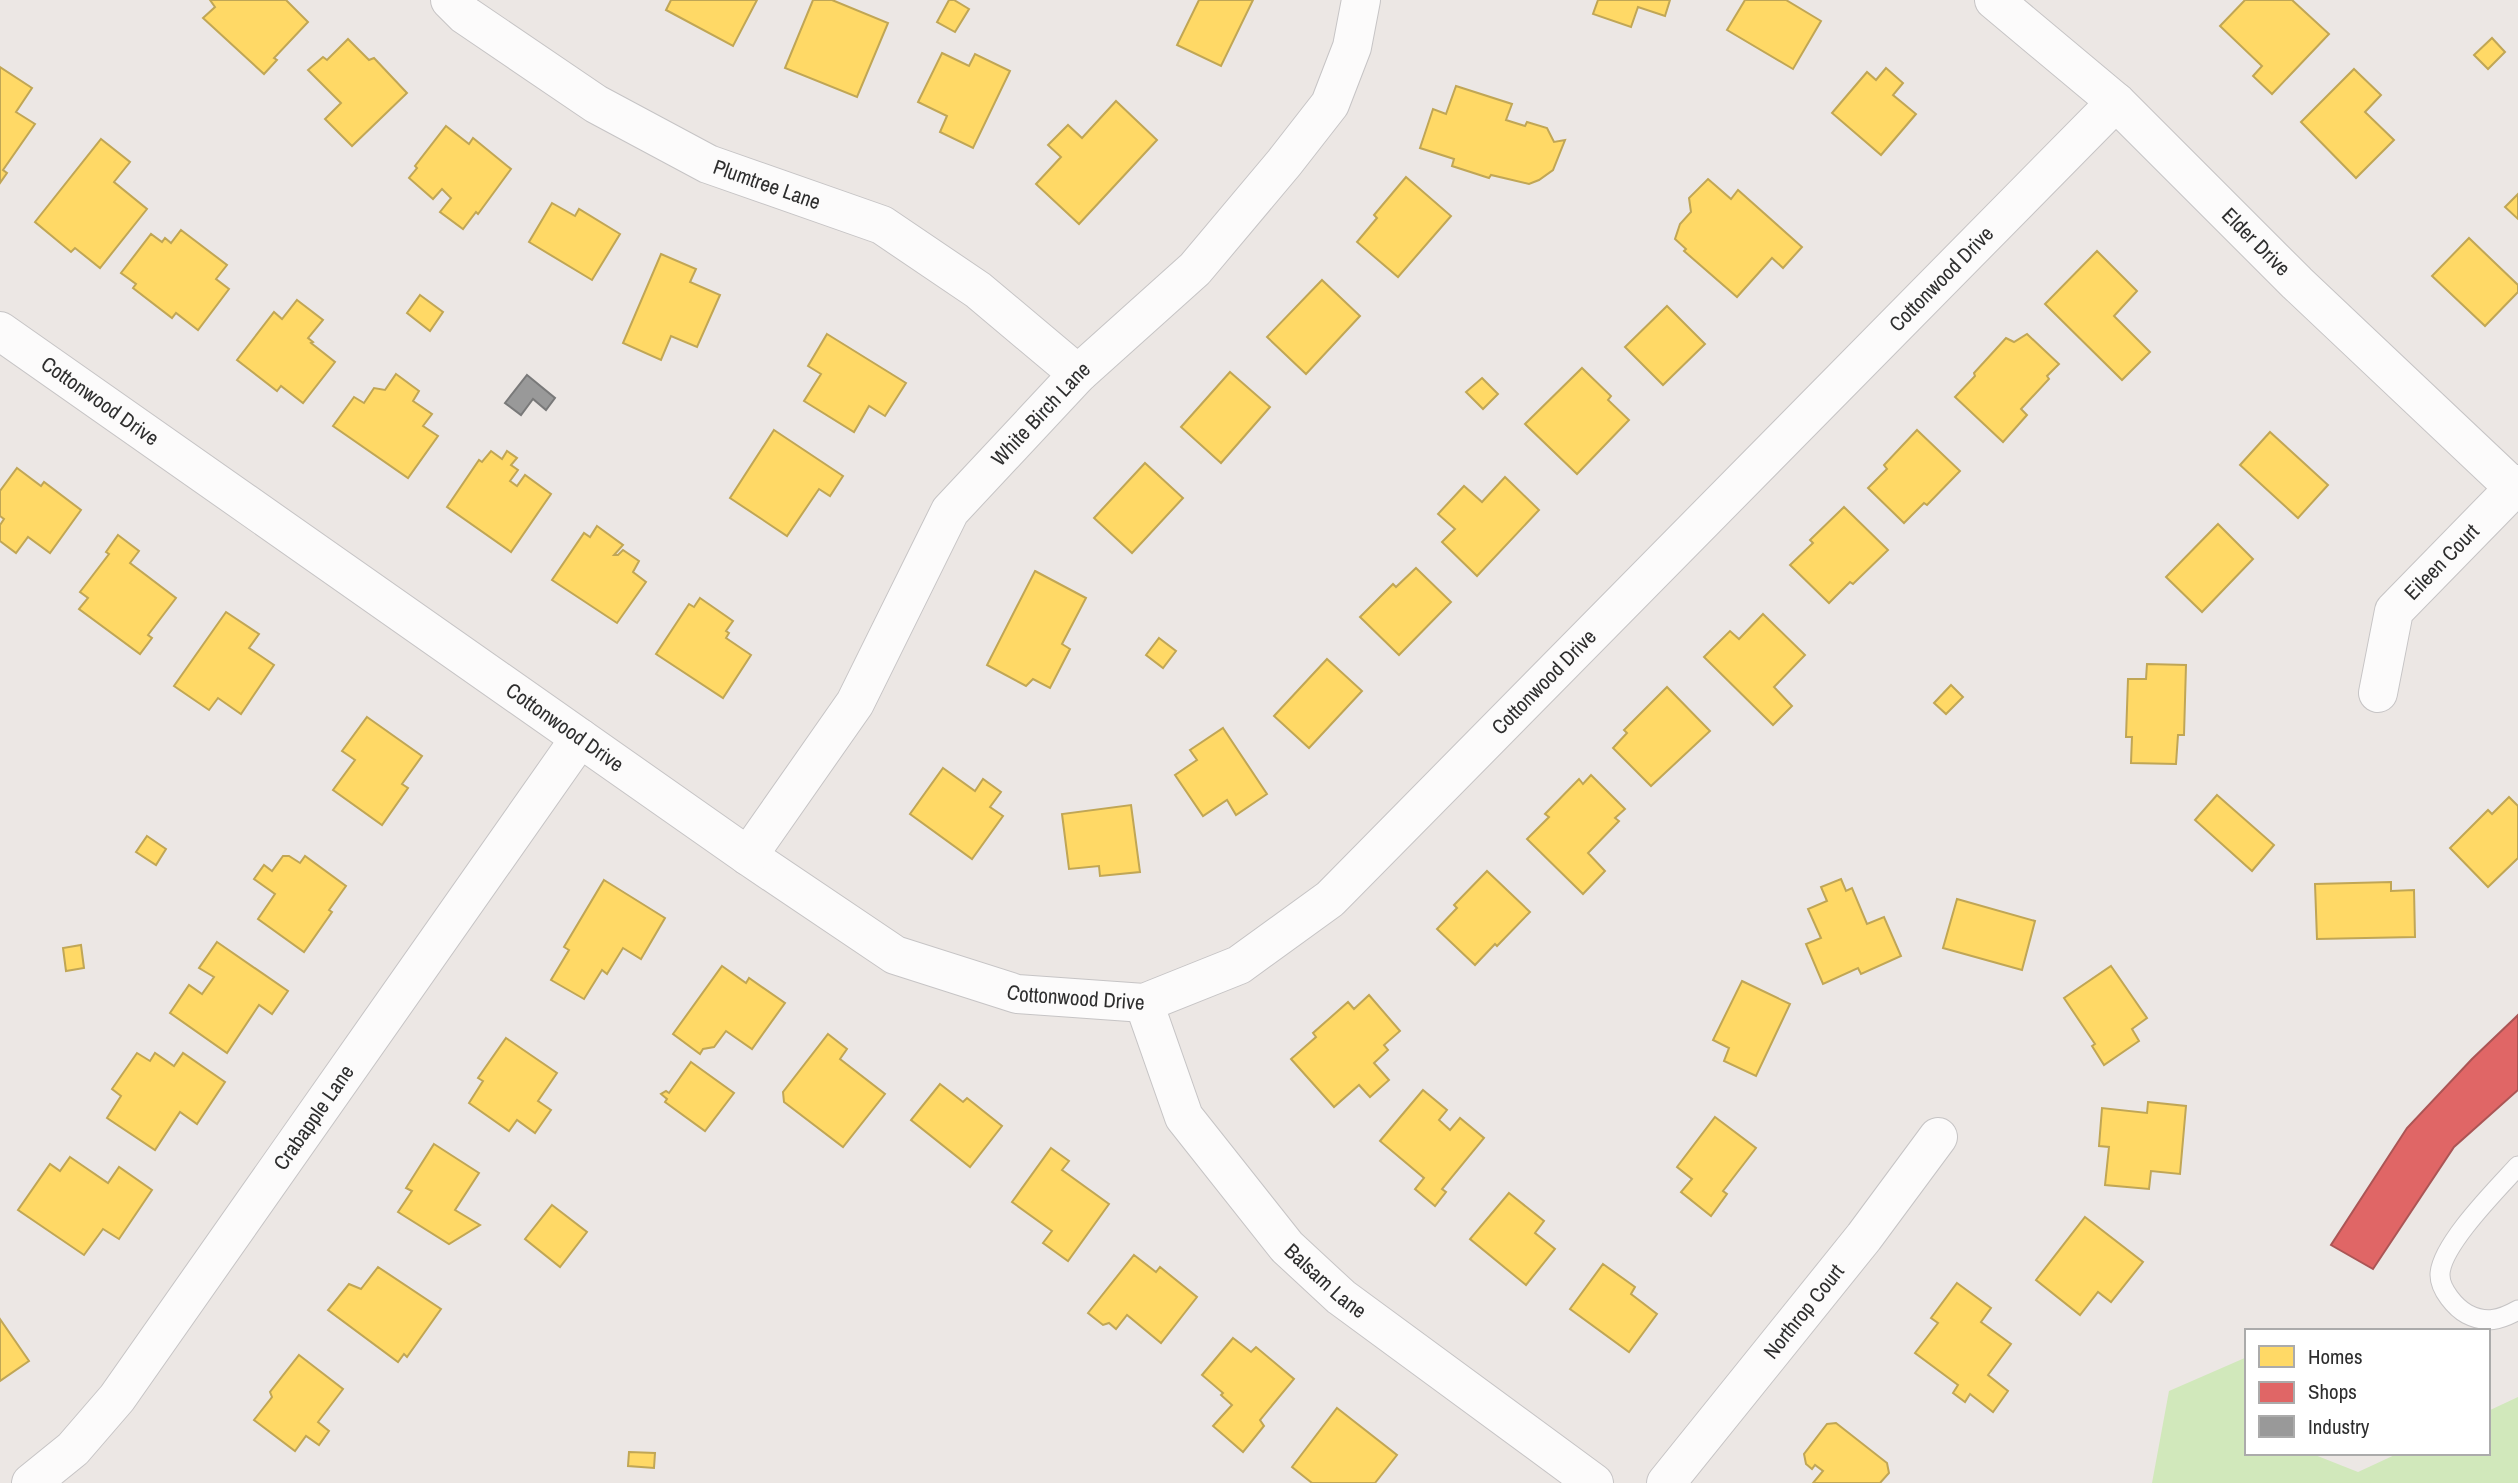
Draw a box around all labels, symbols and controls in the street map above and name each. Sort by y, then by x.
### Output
street label: Plumtree Lane [709,152,825,216]
street label: Elder Drive [2216,201,2297,282]
street label: Cottonwood Drive [1882,219,2000,338]
street label: Cottonwood Drive [35,349,165,452]
street label: White Birch Lane [984,355,1096,472]
street label: Eileen Court [2398,517,2485,606]
street label: Cottonwood Drive [1485,622,1602,741]
street label: Cottonwood Drive [500,676,630,778]
street label: Cottonwood Drive [1003,977,1146,1017]
street label: Crabapple Lane [266,1059,360,1176]
street label: Balsam Lane [1278,1237,1372,1325]
street label: Northrop Court [1757,1258,1851,1365]
legend [2245,1329,2490,1455]
text: Homes [2308,1342,2363,1371]
text: Shops [2308,1377,2357,1406]
text: Industry [2308,1412,2370,1441]

